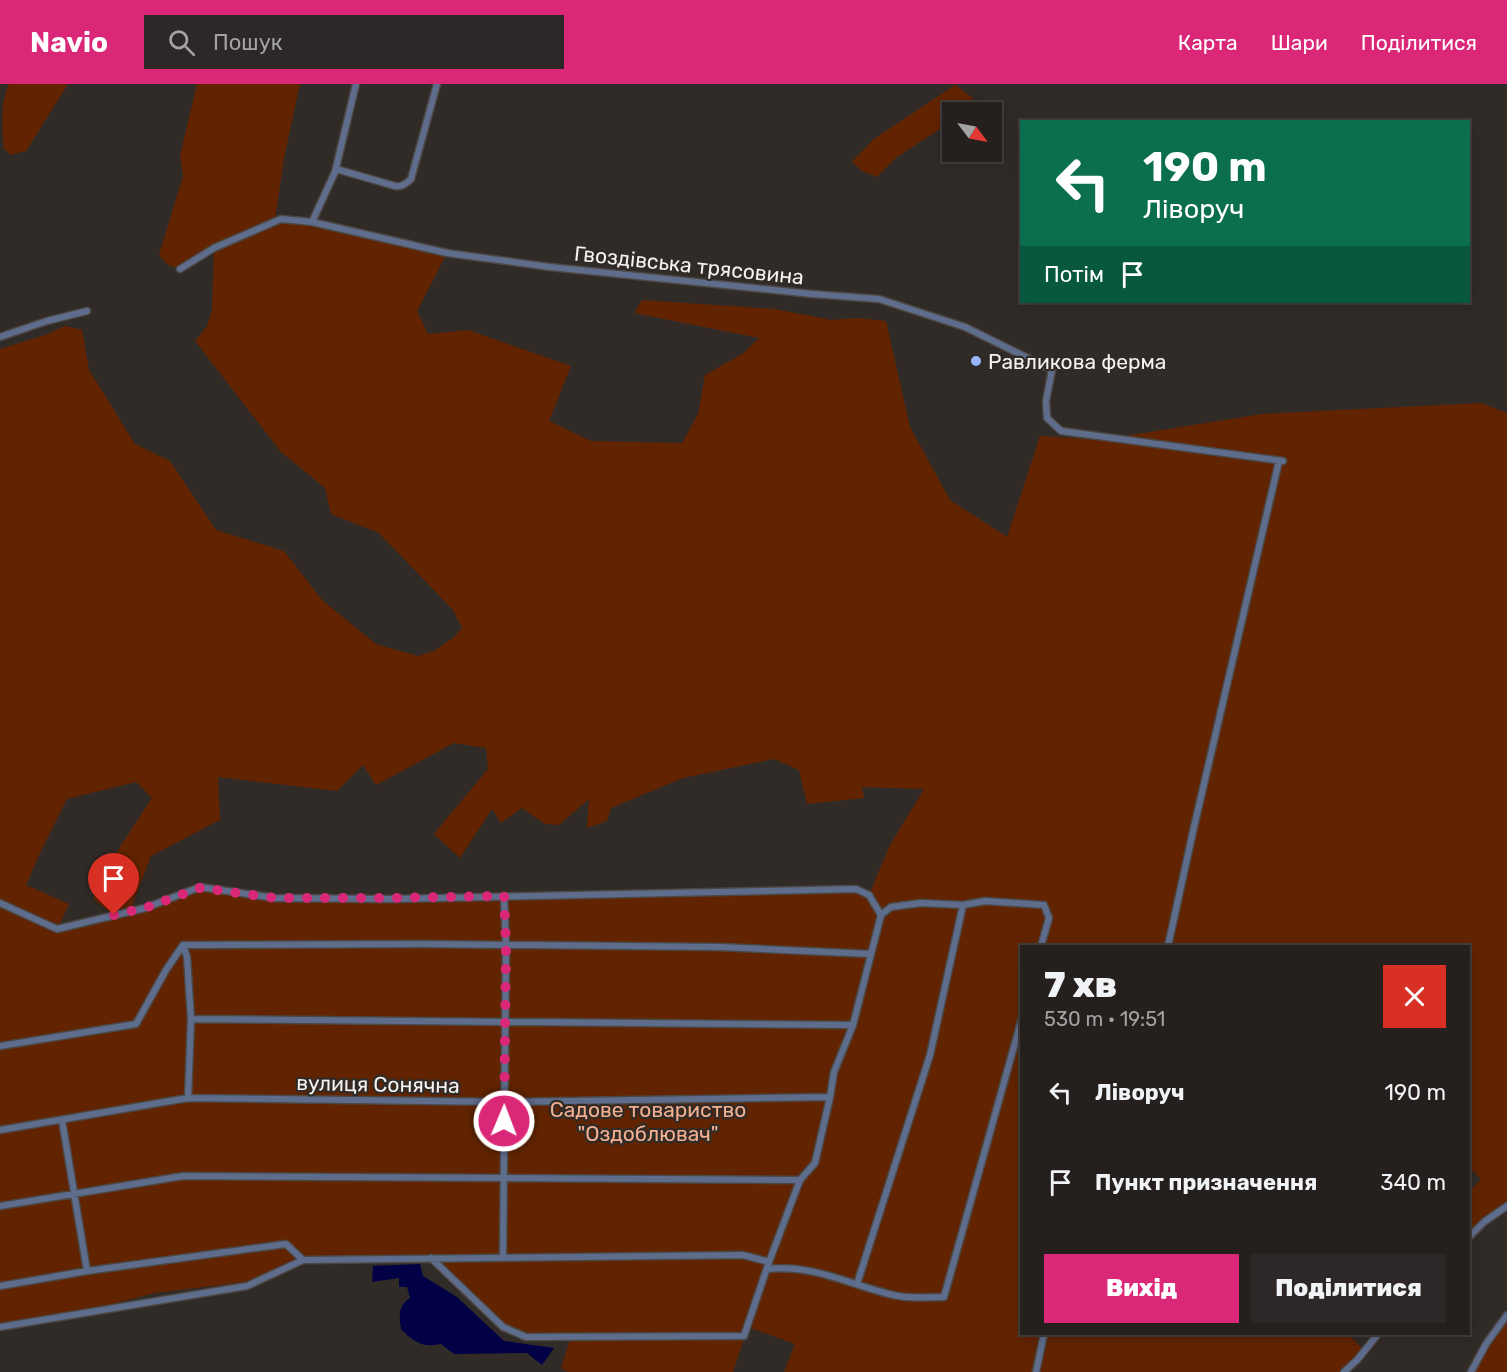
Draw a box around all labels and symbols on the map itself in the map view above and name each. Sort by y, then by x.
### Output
north arrow [942,102,1002,162]
street label: Гвоздівська трясовина [573,241,805,289]
place label: Равликова ферма [988,349,1166,374]
marker: Равликова ферма [969,354,983,368]
pin [88,853,139,915]
street label: вулиця Сонячна [296,1070,460,1098]
position arrow [472,1089,536,1153]
park label: Садове товариство "Оздоблювач" [550,1097,746,1146]

